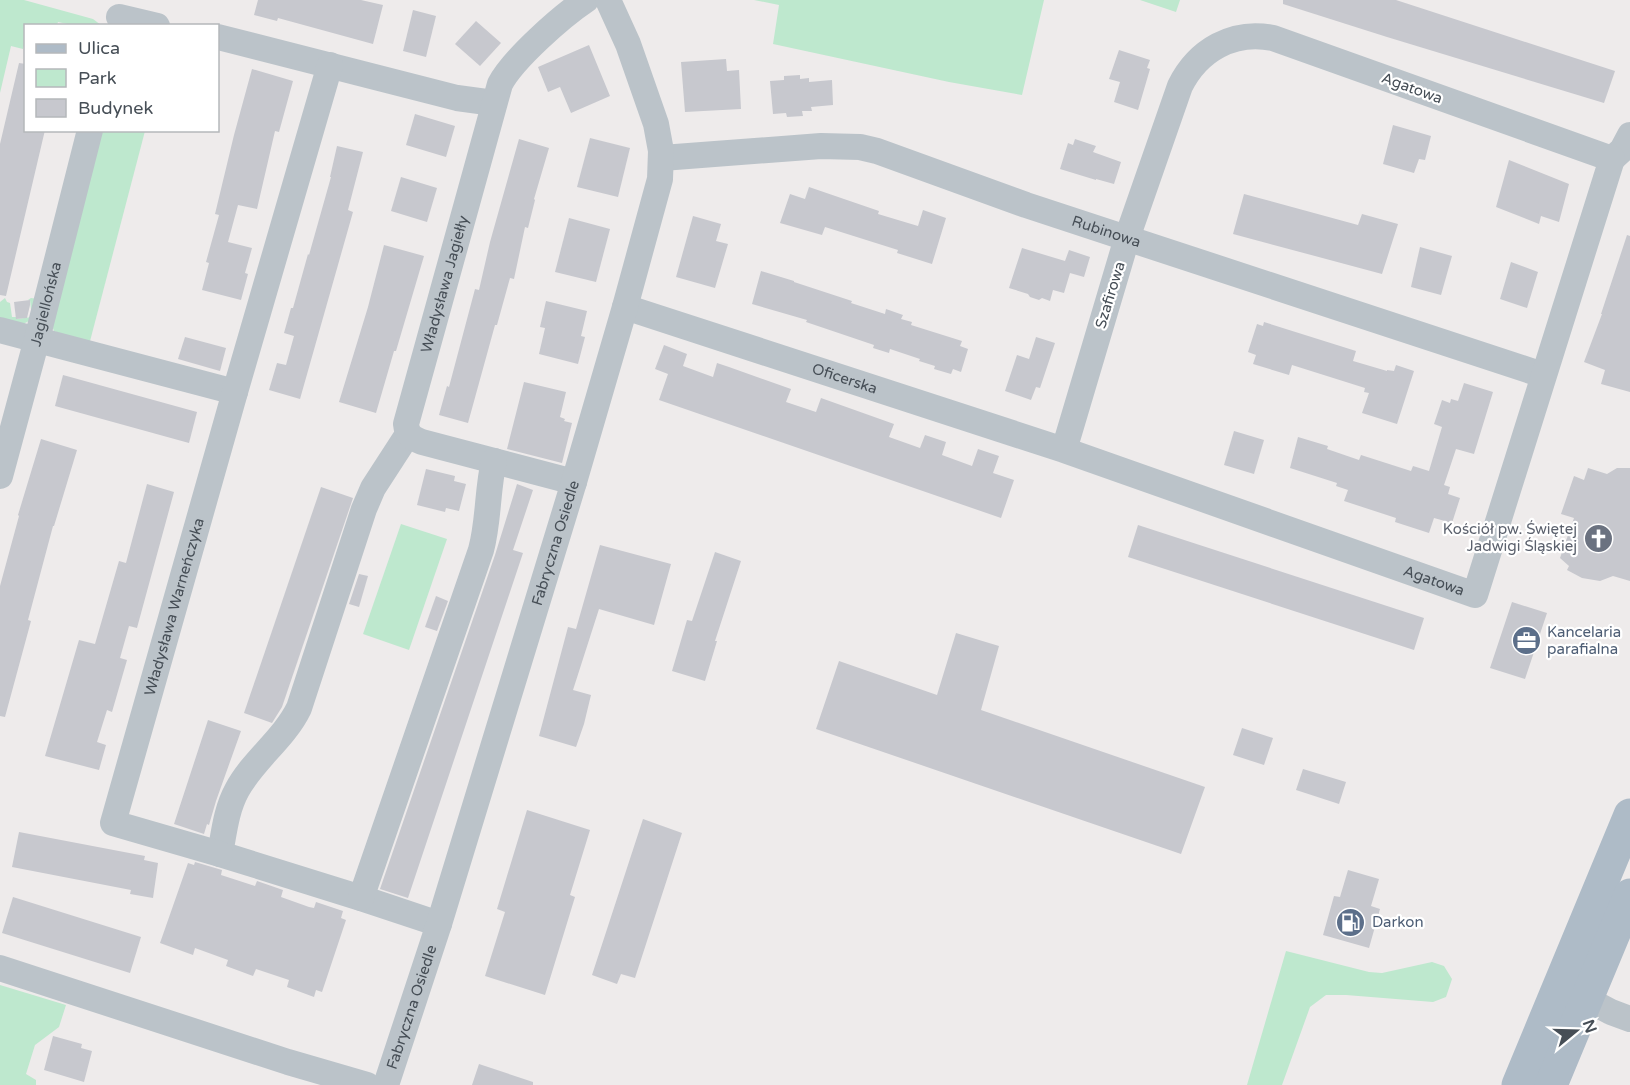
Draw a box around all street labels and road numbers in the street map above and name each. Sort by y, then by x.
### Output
street label: Agatowa [1379,69,1445,107]
street label: Rubinowa [1070,212,1143,251]
street label: Władysława Jagiełły [417,214,472,355]
street label: Szafirowa [1091,259,1129,331]
street label: Jagiellońska [26,260,65,348]
street label: Oficerska [810,360,880,398]
street label: Fabryczna Osiedle [528,478,583,608]
street label: Władysława Warneńczyka [140,516,208,698]
street label: Agatowa [1401,561,1467,600]
street label: Fabryczna Osiedle [383,943,440,1072]

